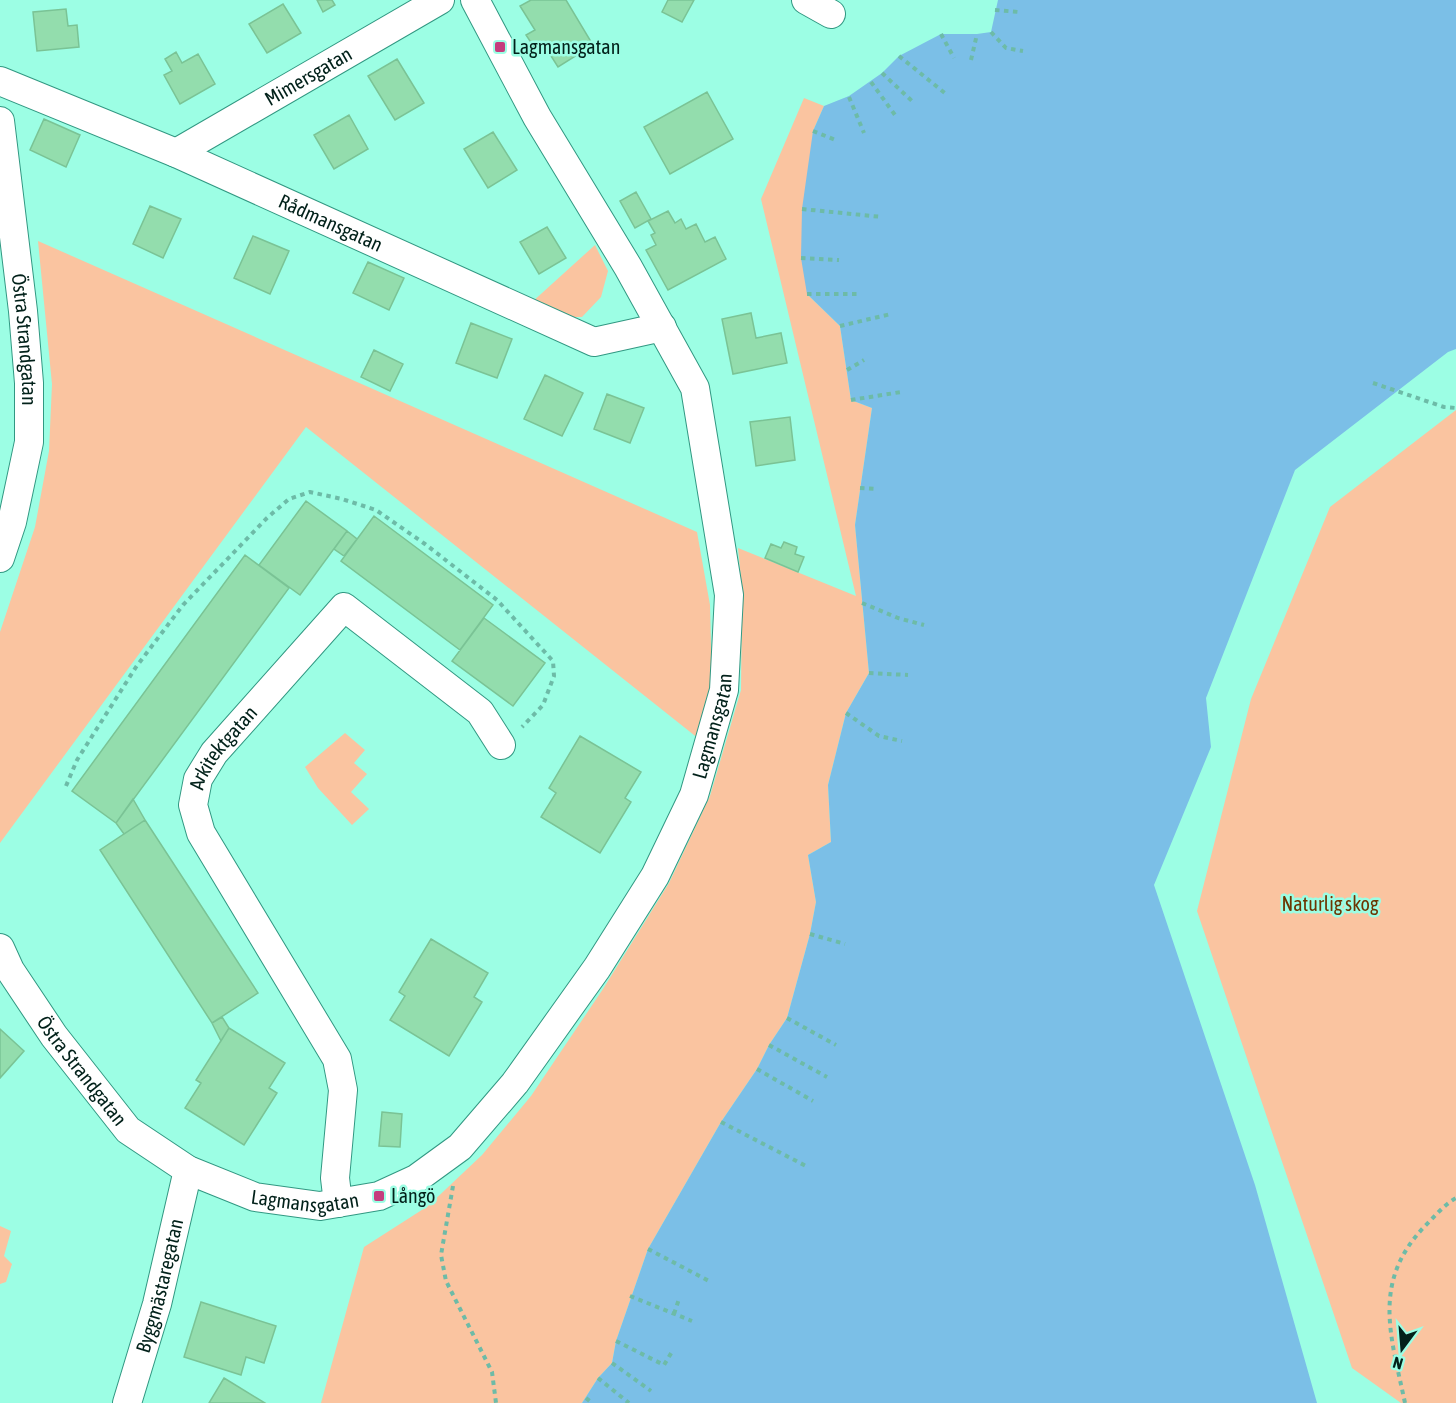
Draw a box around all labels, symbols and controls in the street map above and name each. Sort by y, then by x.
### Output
place label: Lagmansgatan [512,35,620,58]
marker: Lagmansgatan [493,40,507,54]
street label: Mimersgatan [260,42,356,110]
street label: Rådmansgatan [275,189,387,256]
street label: Östra Strandgatan [8,272,41,406]
street label: Lagmansgatan [687,673,736,781]
street label: Arkitektgatan [184,701,261,791]
park label: Naturlig skog [1281,892,1379,915]
street label: Östra Strandgatan [33,1011,132,1130]
place label: Långö [391,1184,435,1207]
street label: Lagmansgatan [250,1185,360,1217]
marker: Långö [372,1189,386,1203]
street label: Byggmästaregatan [131,1216,187,1355]
north arrow [1372,1319,1432,1379]
text: N [1391,1353,1405,1373]

